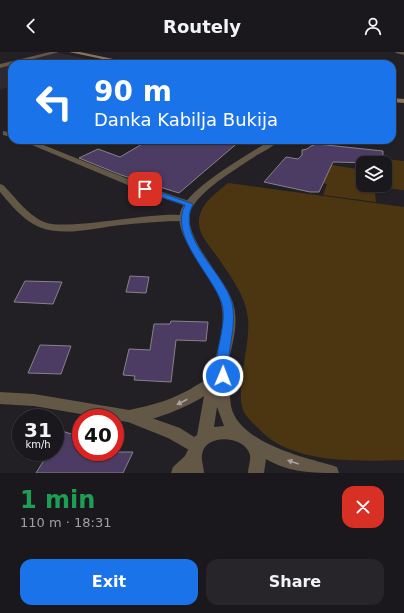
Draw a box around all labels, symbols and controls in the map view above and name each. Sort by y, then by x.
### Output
icon: back [20,15,42,37]
icon: person [362,15,384,37]
text: Routely [163,16,241,37]
text: 90 m [94,75,172,108]
icon: left [28,76,80,128]
text: Danka Kabilja Bukija [94,109,278,130]
map controls [356,156,392,192]
button: layers [356,156,392,192]
pin [128,172,162,206]
icon: arrive [134,178,156,200]
position arrow [202,355,244,397]
one-way arrow [177,398,188,405]
speed limit sign: 40 [72,409,124,461]
text: 31 [24,418,52,442]
text: km/h [25,439,51,450]
one-way arrow [287,459,299,465]
text: 1 min [20,486,95,514]
button: close [342,486,384,528]
text: 110 m · 18:31 [20,515,111,530]
button: Exit [20,559,198,605]
button: Share [206,559,384,605]

